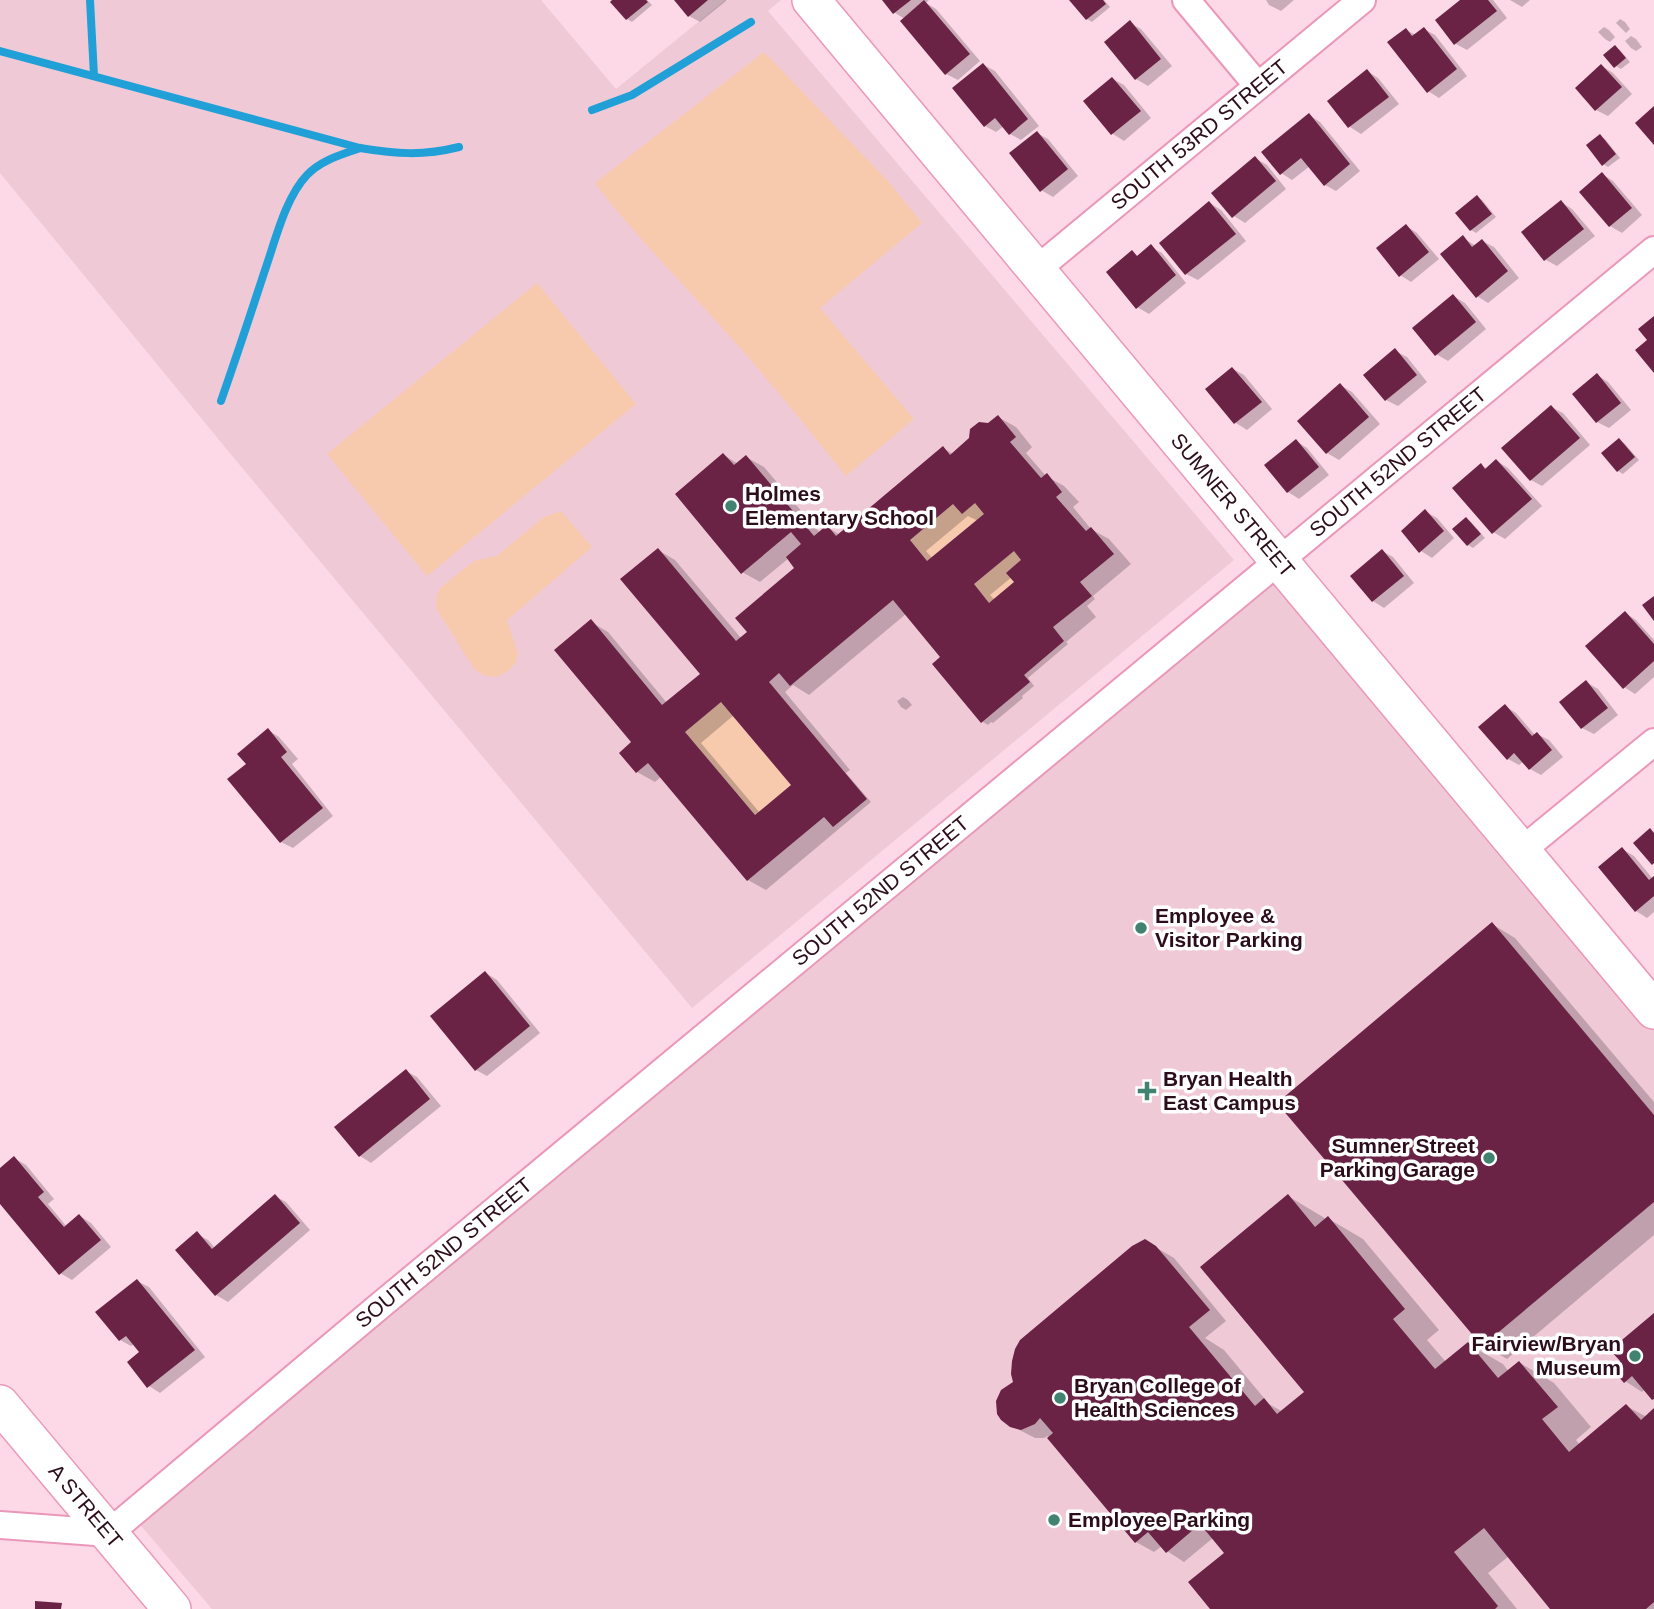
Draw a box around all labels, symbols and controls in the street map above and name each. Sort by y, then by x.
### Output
street label: SOUTH 53RD STREET [1106,55,1292,214]
street label: SOUTH 52ND STREET [1305,382,1490,541]
street label: SUMNER STREET [1167,428,1300,581]
place label: Holmes Elementary School [745,482,934,529]
marker: Holmes Elementary School [723,498,739,514]
street label: SOUTH 52ND STREET [787,811,973,970]
place label: Employee & Visitor Parking [1155,904,1303,951]
marker: Employee & Visitor Parking [1133,920,1149,936]
place label: Bryan Health East Campus [1163,1067,1296,1114]
marker: Bryan Health East Campus [1137,1081,1157,1101]
place label: Sumner Street Parking Garage [1320,1134,1475,1181]
marker: Sumner Street Parking Garage [1481,1150,1497,1166]
street label: SOUTH 52ND STREET [351,1173,536,1332]
place label: Fairview/Bryan Museum [1472,1332,1621,1379]
marker: Fairview/Bryan Museum [1627,1348,1643,1364]
place label: Bryan College of Health Sciences [1074,1374,1242,1421]
marker: Bryan College of Health Sciences [1052,1390,1068,1406]
street label: A STREET [44,1459,127,1552]
place label: Employee Parking [1068,1508,1250,1531]
marker: Employee Parking [1046,1512,1062,1528]

